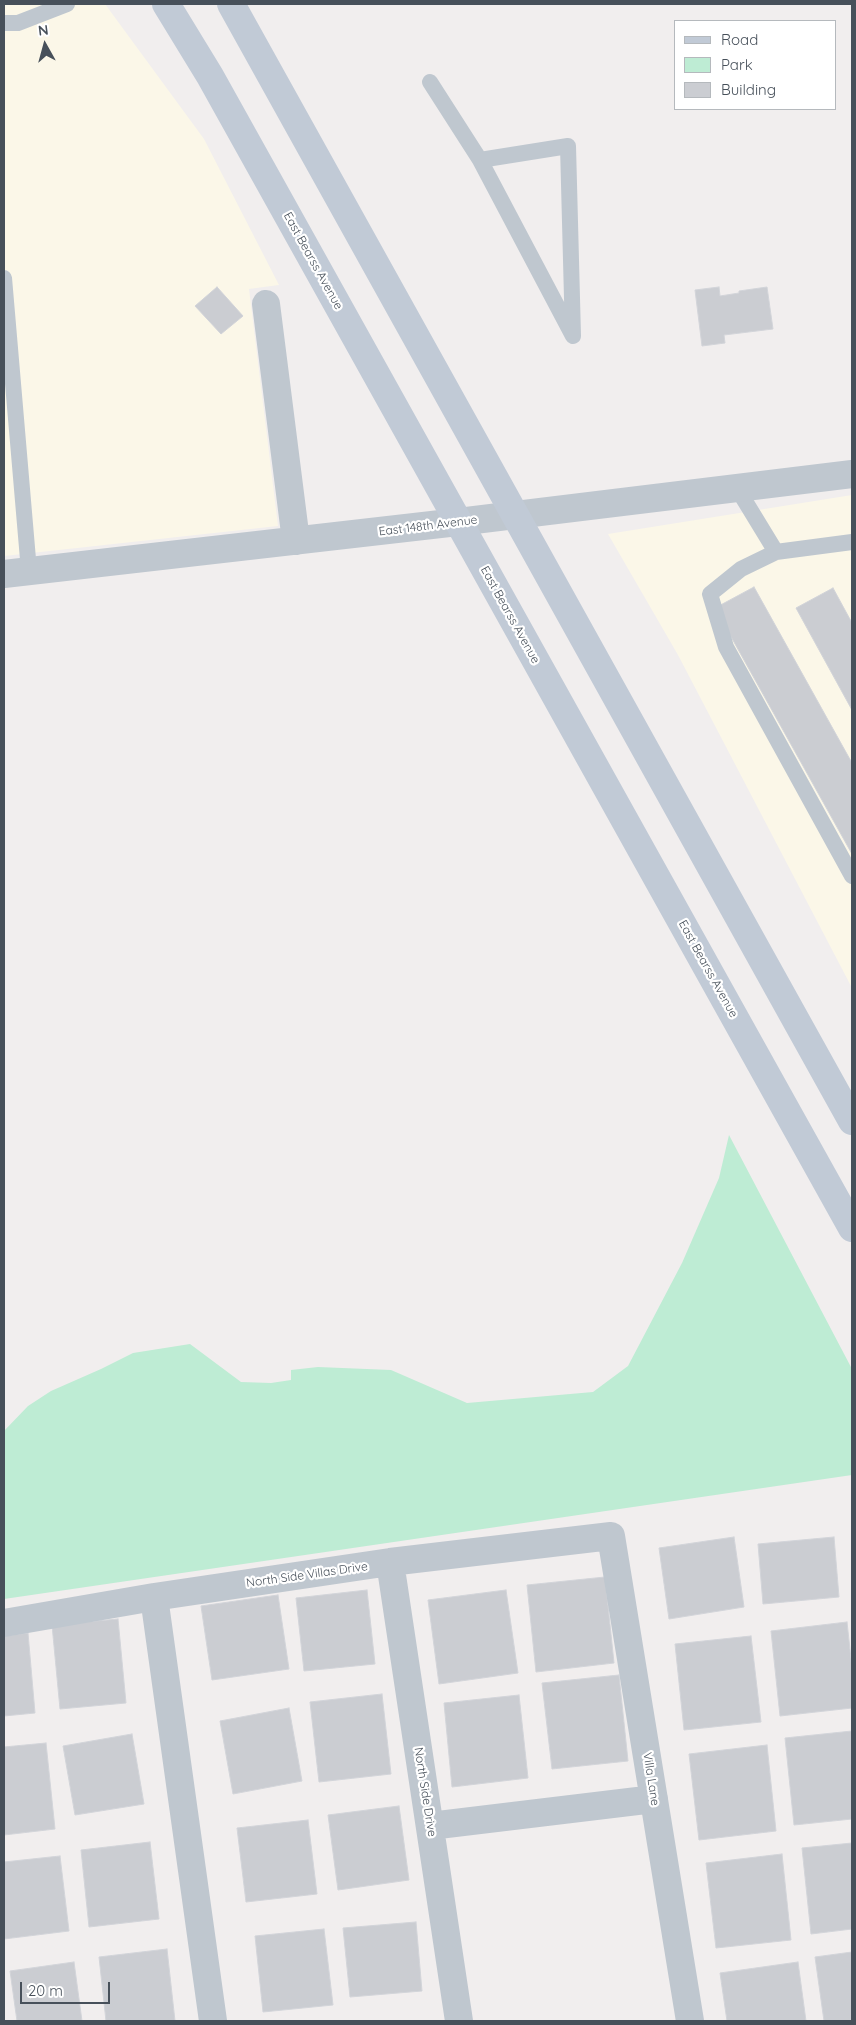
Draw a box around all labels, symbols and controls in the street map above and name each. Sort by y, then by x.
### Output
north arrow [20,20,70,70]
legend [674,20,836,110]
text: N [37,21,49,40]
text: Road [721,30,758,49]
text: Park [721,55,753,74]
text: Building [721,80,776,99]
street label: East Bearss Avenue [280,210,346,312]
street label: East 148th Avenue [378,513,478,539]
street label: East Bearss Avenue [477,564,543,666]
street label: East Bearss Avenue [675,918,741,1020]
street label: North Side Villas Drive [245,1559,369,1591]
street label: North Side Drive [411,1746,439,1838]
street label: Villa Lane [640,1751,662,1807]
scale bar [22,1972,112,2004]
text: 20 m [28,1981,63,2000]

